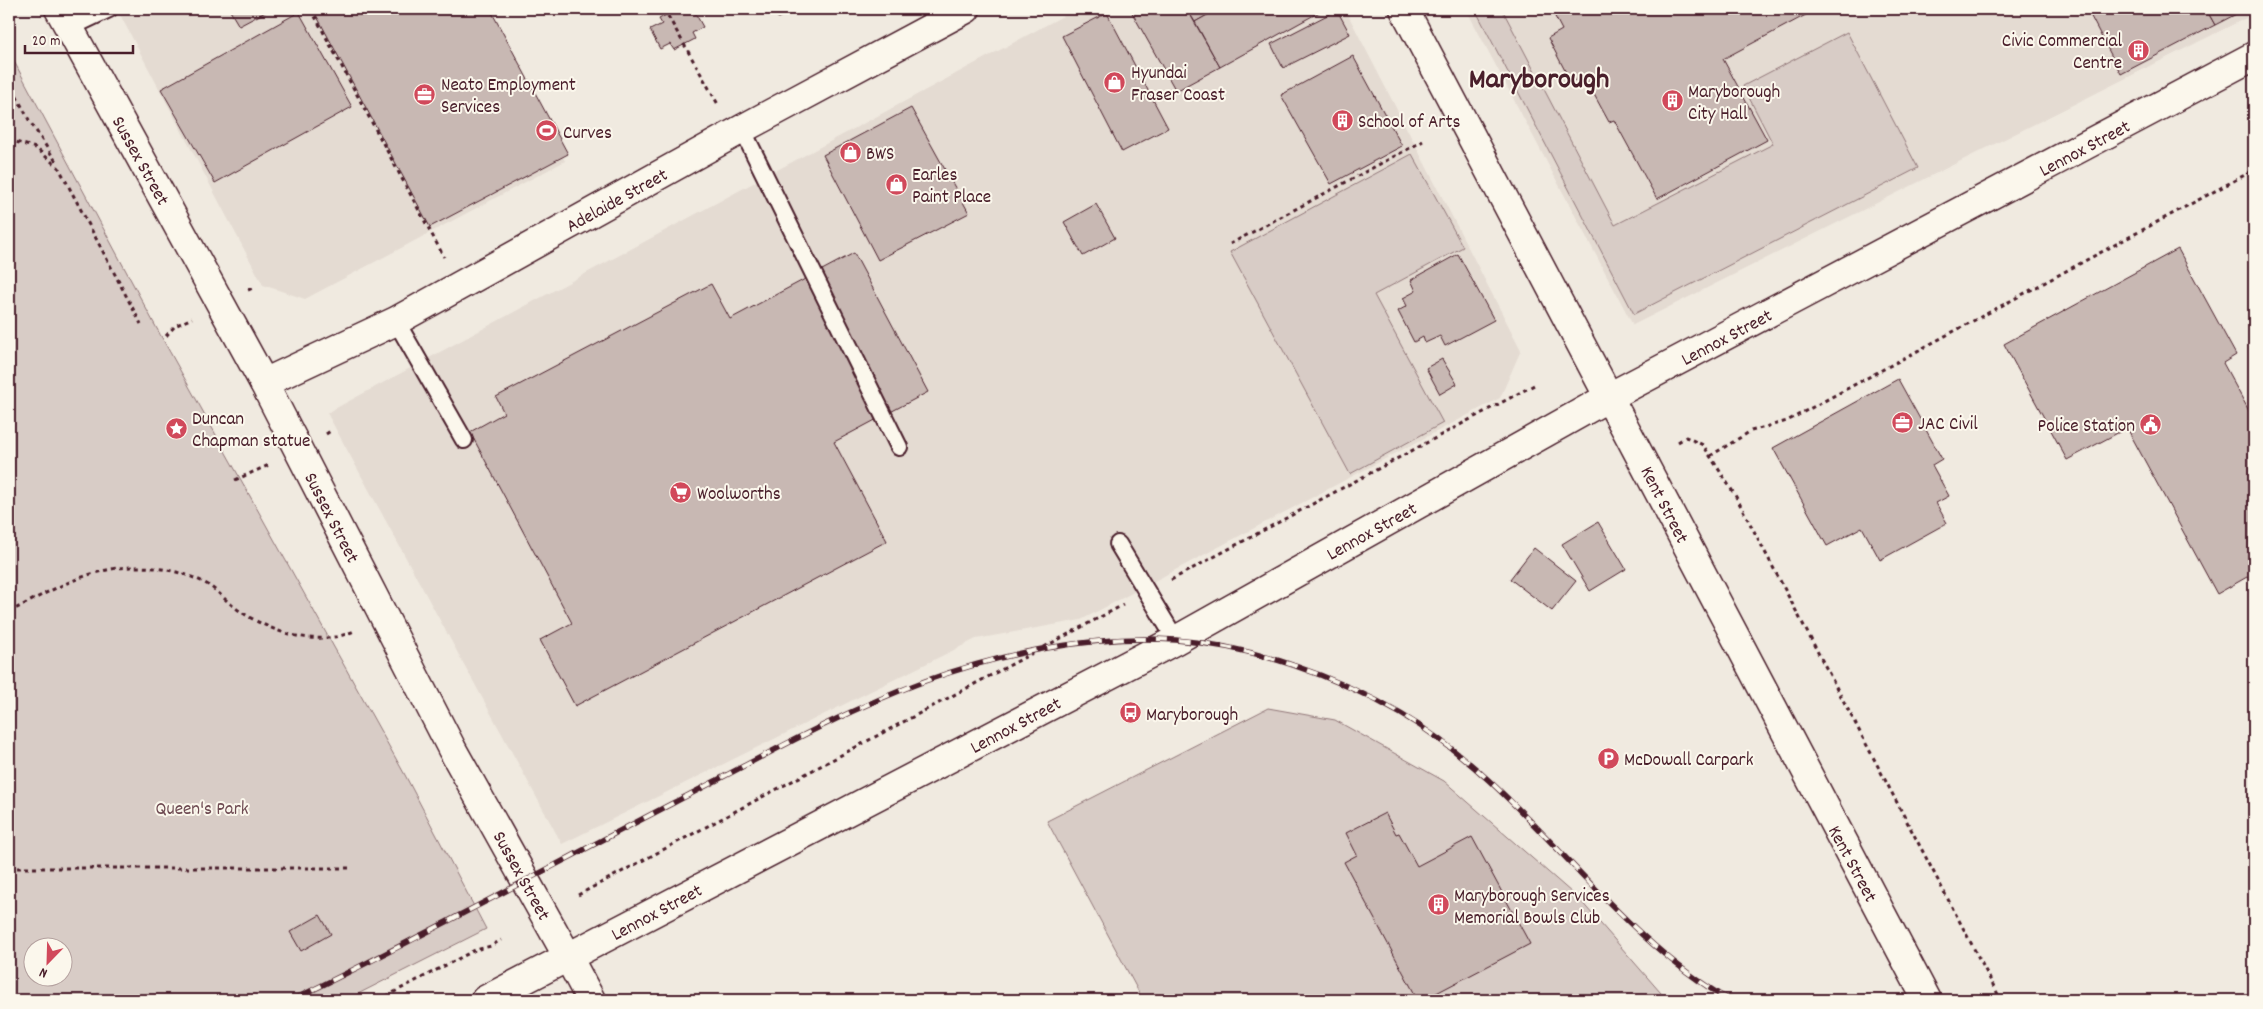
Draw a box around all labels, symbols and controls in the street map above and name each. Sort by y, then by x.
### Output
scale bar [25,22,132,54]
place label: Civic Commercial Centre [2002,29,2122,78]
text: 20 m [32,31,60,53]
building icon: Civic Commercial Centre [2126,38,2150,62]
place label: Hyundai Fraser Coast [1131,61,1225,110]
district label: Maryborough [1469,61,1609,102]
shop icon: Hyundai Fraser Coast [1103,70,1127,94]
place label: Neato Employment Services [441,73,576,122]
place label: Maryborough City Hall [1688,80,1780,129]
office icon: Neato Employment Services [413,82,437,106]
building icon: Maryborough City Hall [1660,89,1684,113]
building icon: School of Arts [1330,108,1354,132]
place label: School of Arts [1358,110,1460,137]
street label: Sussex Street [103,112,175,211]
street label: Lennox Street [2035,115,2136,185]
sports icon: Curves [535,119,559,143]
place label: Curves [563,121,612,148]
shop icon: BWS [838,140,862,164]
place label: BWS [866,142,894,169]
street label: Adelaide Street [562,163,673,241]
place label: Earles Paint Place [912,163,991,212]
shop icon: Earles Paint Place [884,172,908,196]
street label: Lennox Street [1677,304,1778,374]
place label: Duncan Chapman statue [192,407,310,456]
office icon: JAC Civil [1890,410,1914,434]
place label: JAC Civil [1918,412,1978,439]
public building icon: Police Station [2139,412,2163,436]
place label: Police Station [2038,414,2135,441]
place icon: Duncan Chapman statue [164,416,188,440]
street label: Kent Street [1632,462,1694,549]
street label: Sussex Street [295,469,364,569]
supermarket icon: Woolworths [669,480,693,504]
place label: Woolworths [697,482,781,509]
street label: Lennox Street [1323,497,1423,569]
street label: Lennox Street [966,692,1067,762]
bus stop icon: Maryborough [1118,701,1142,725]
place label: Maryborough [1146,703,1238,730]
parking icon: McDowall Carpark [1596,746,1620,770]
place label: McDowall Carpark [1624,748,1754,775]
park label: Queen's Park [155,797,249,824]
street label: Kent Street [1819,821,1882,908]
street label: Sussex Street [484,827,556,926]
street label: Lennox Street [607,879,708,949]
place label: Maryborough Services Memorial Bowls Club [1454,884,1610,933]
building icon: Maryborough Services Memorial Bowls Club [1426,893,1450,917]
north arrow [22,936,72,986]
text: N [37,962,51,983]

